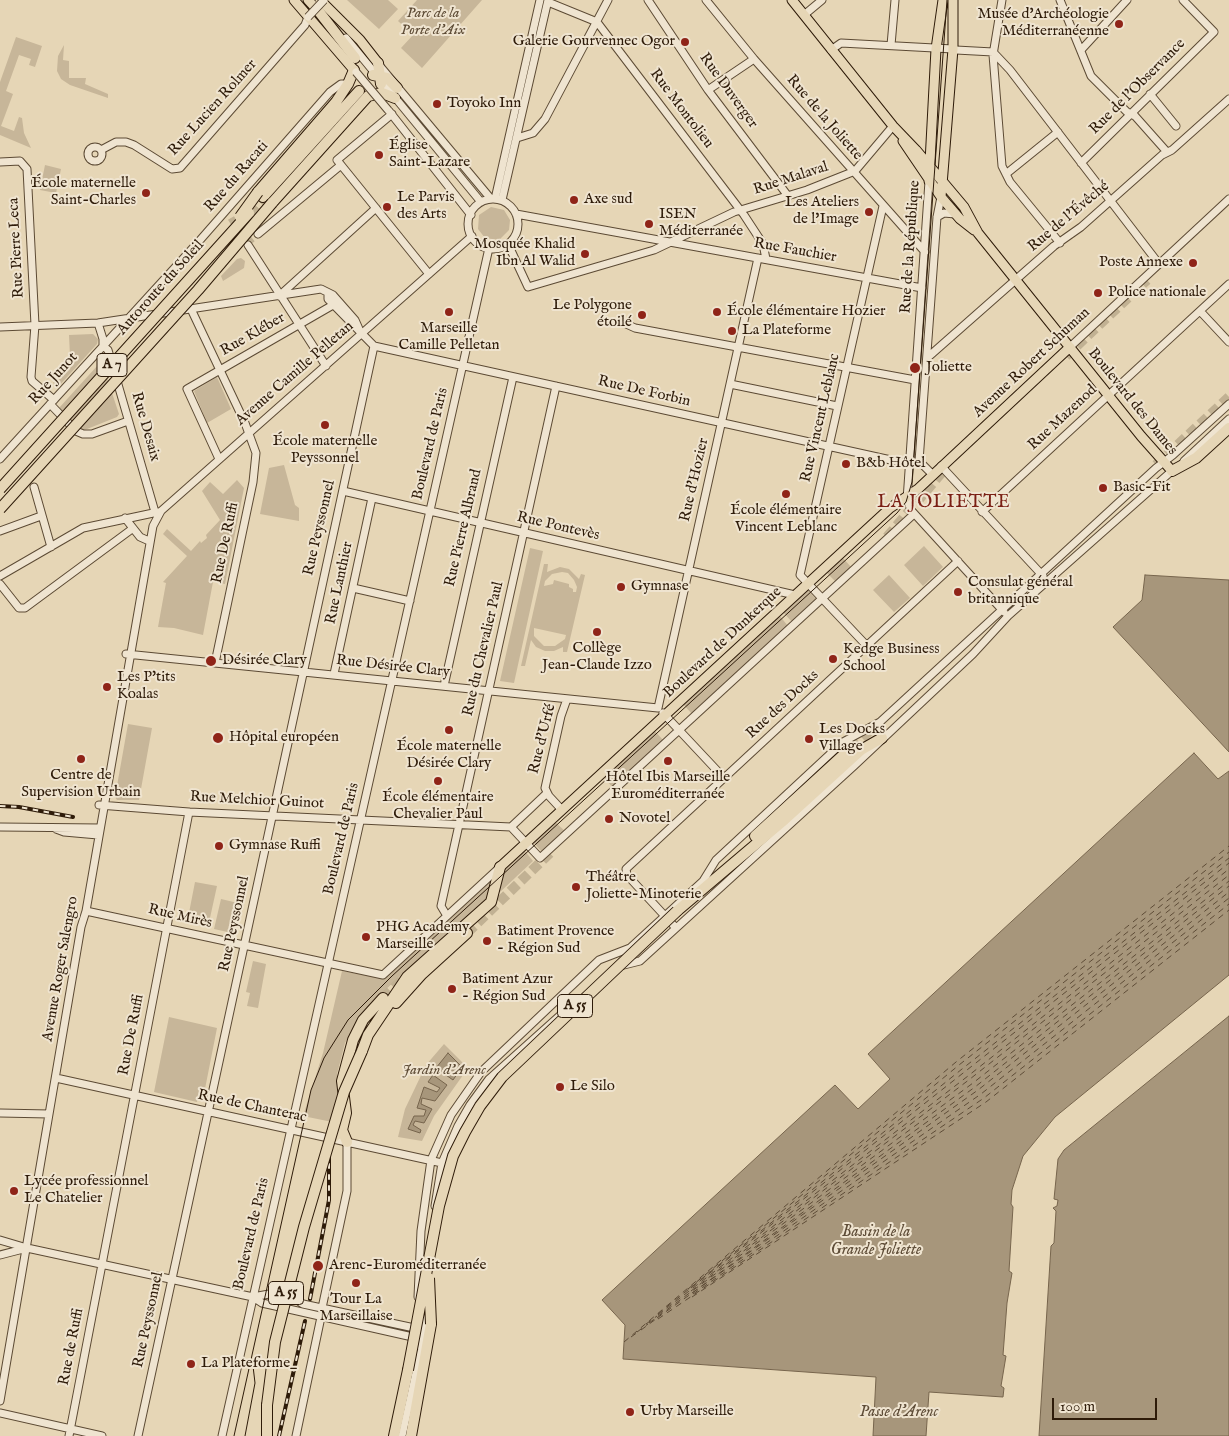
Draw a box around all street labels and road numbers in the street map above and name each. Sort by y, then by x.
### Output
street label: Rue de l'Observance [1086,35,1190,139]
street label: Rue Duverger [695,50,761,132]
street label: Rue Lucien Rolmer [165,56,261,160]
street label: Rue Montolieu [645,66,717,152]
street label: Rue de la Joliette [782,72,866,164]
street label: Rue du Racati [201,138,273,216]
street label: Rue Malaval [751,158,831,200]
street label: Rue de l'Évêché [1025,178,1113,256]
street label: Rue de la République [897,180,925,314]
street label: Rue Pierre Leca [5,197,29,299]
street label: Rue Fauchier [752,235,838,267]
street label: Autoroute du Soleil [114,237,208,339]
street label: Avenue Robert Schuman [970,304,1094,422]
street label: Rue Kléber [218,309,288,361]
street label: Avenue Camille Pelletan [232,318,358,430]
street label: Boulevard des Dames [1083,345,1181,459]
street label: Rue Junot [26,349,82,409]
street label: Rue Vincent Leblanc [797,352,845,484]
road number: A 7 [97,354,127,376]
street label: Rue De Forbin [596,373,692,411]
street label: Rue Mazenod [1025,381,1101,455]
street label: Boulevard de Paris [409,386,453,502]
street label: Rue Desaix [127,390,163,464]
street label: Rue d'Hozier [677,436,713,524]
street label: Rue Pierre Albrand [442,467,486,589]
street label: Rue Peyssonnel [300,478,340,578]
street label: Rue De Ruffi [209,501,243,585]
street label: Rue Pontevès [515,509,601,545]
street label: Rue Lanthier [322,540,358,626]
street label: Rue du Chevalier Paul [460,580,508,718]
street label: Boulevard de Dunkerque [660,584,786,702]
street label: Rue Désirée Clary [335,652,451,682]
street label: Rue des Docks [743,667,823,743]
street label: Rue d'Urfé [526,702,560,776]
street label: Boulevard de Paris [320,781,364,897]
street label: Rue Melchior Guinot [189,788,325,814]
street label: Rue Peyssonnel [216,874,254,974]
street label: Avenue Roger Salengro [39,895,83,1043]
street label: Rue Mirès [146,901,214,933]
street label: Rue De Ruffi [115,993,149,1077]
road number: A 55 [558,994,592,1018]
street label: Rue de Chanterac [196,1087,308,1127]
street label: Boulevard de Paris [230,1176,274,1292]
street label: Rue Peyssonnel [130,1270,168,1370]
road number: A 55 [268,1282,304,1305]
street label: Rue de Ruffi [56,1307,88,1387]

